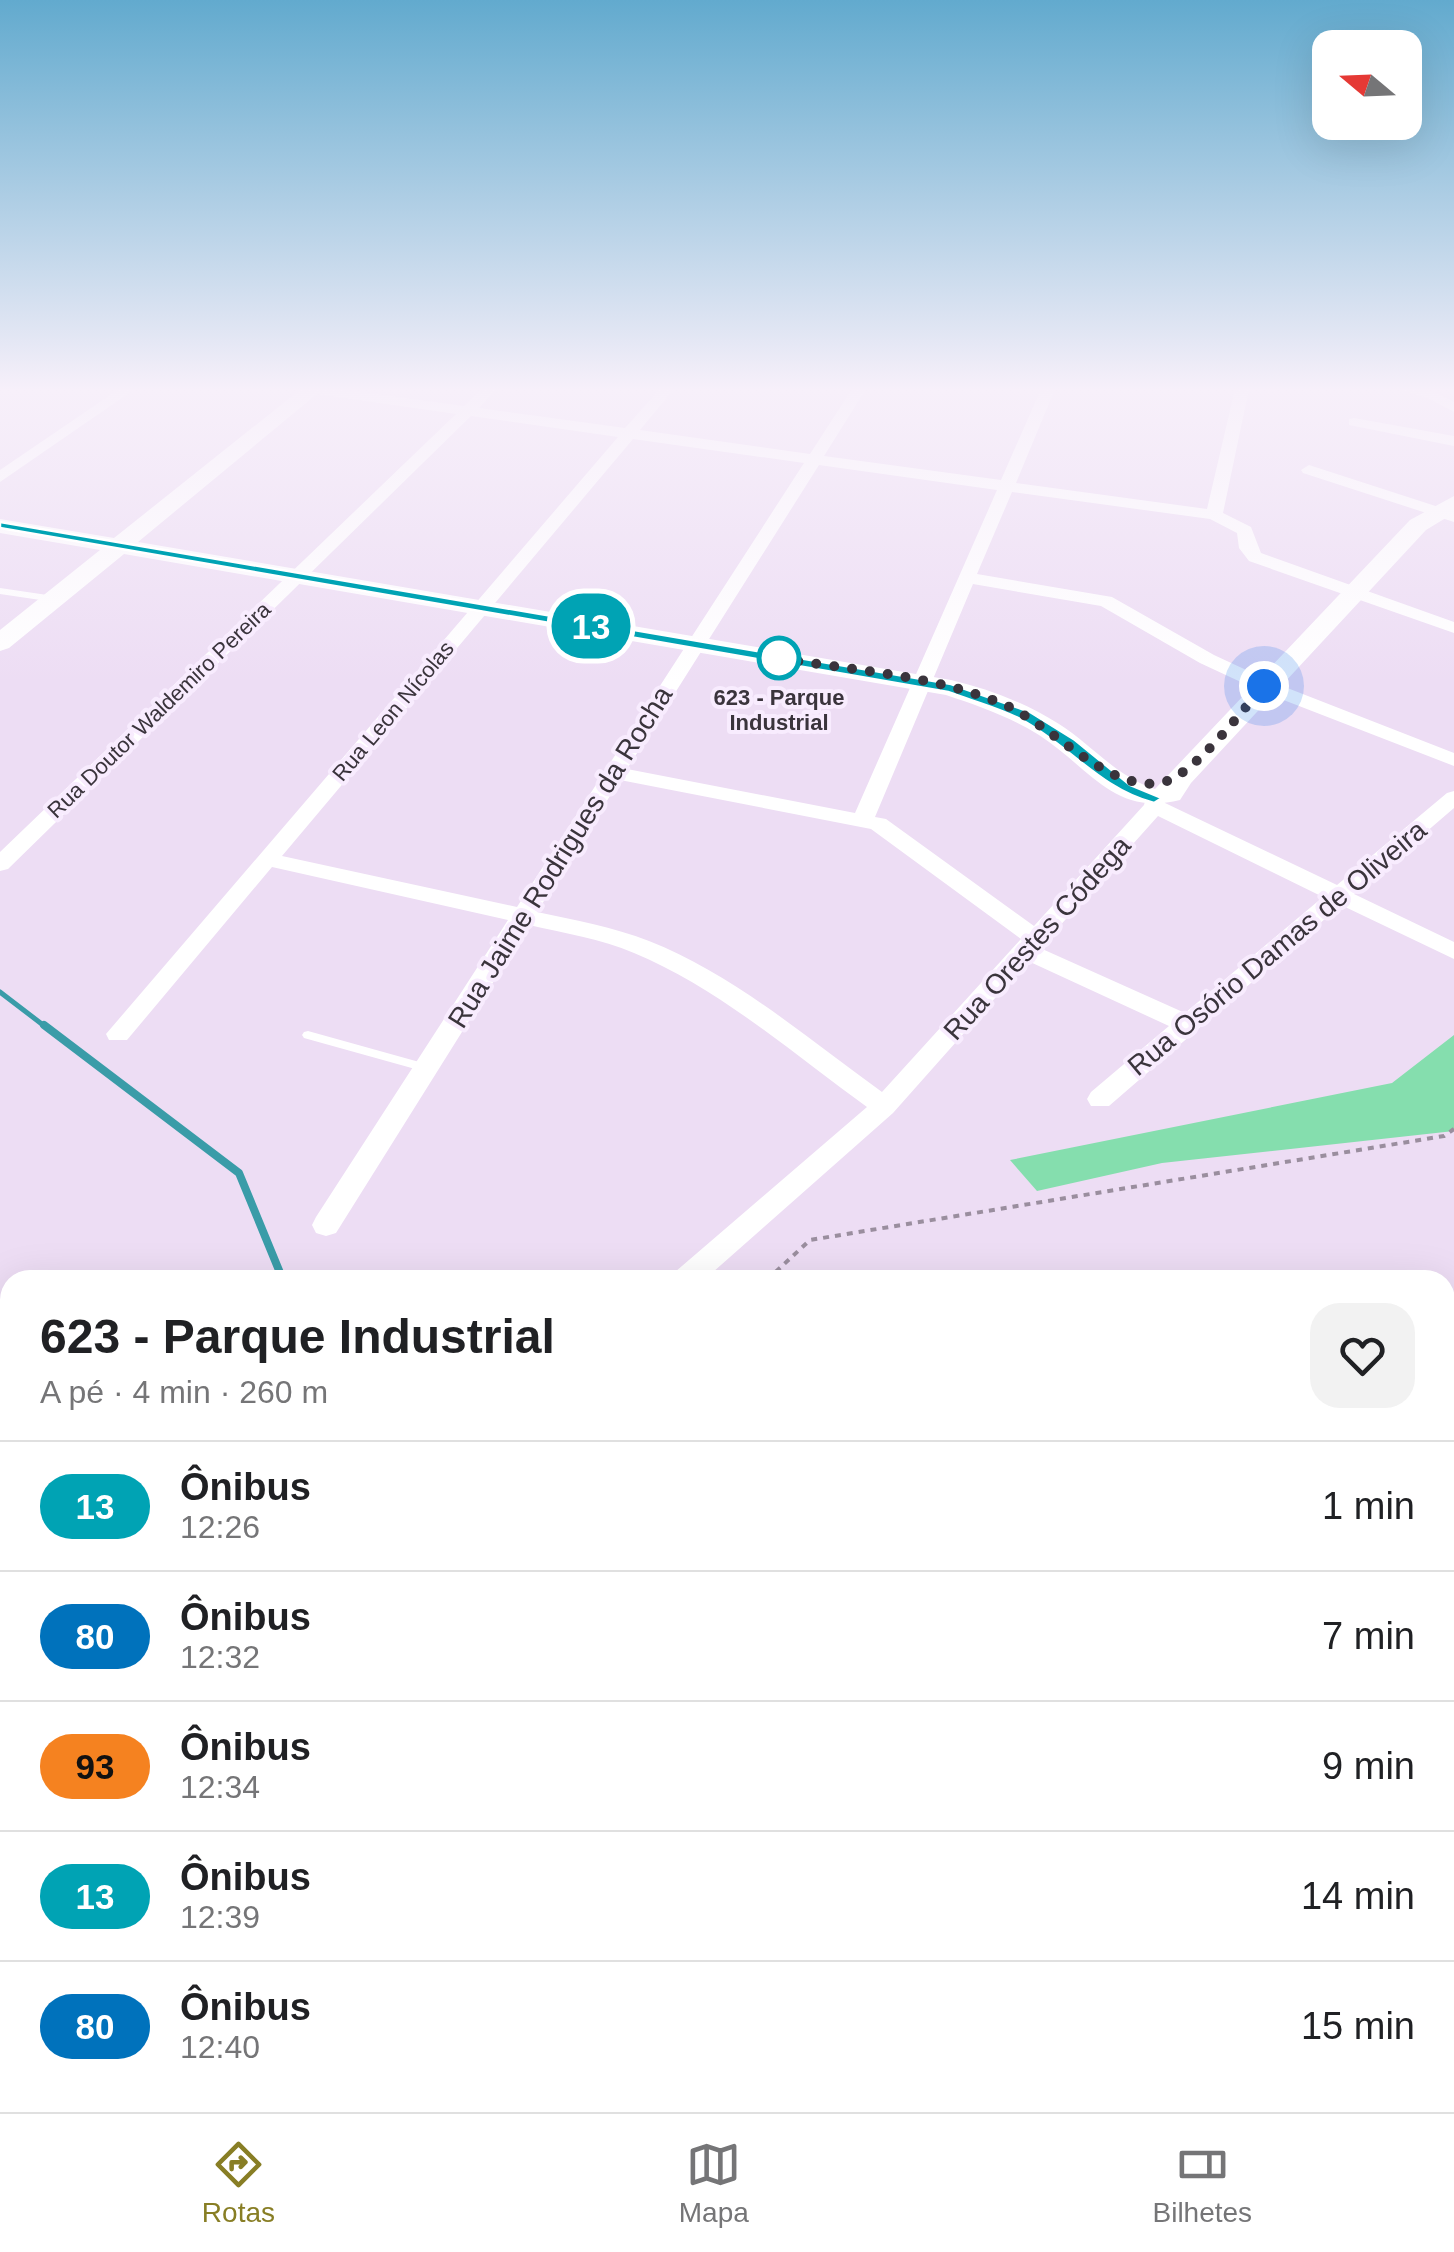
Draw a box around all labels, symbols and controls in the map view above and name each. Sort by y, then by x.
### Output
north arrow [1312,30,1422,140]
map controls [1312,30,1422,140]
line badge: 13 [546,594,636,658]
street label: Rua Doutor Waldemiro Pereira [42,596,276,823]
text: 13 [572,607,610,646]
street label: Rua Leon Nícolas [327,636,459,786]
marker: 623 - Parque Industrial [758,637,800,679]
your location [1239,661,1289,711]
street label: Rua Jaime Rodrigues da Rocha [442,680,679,1034]
place label: 623 - Parque Industrial [714,685,844,735]
street label: Rua Osório Damas de Oliveira [1122,814,1433,1082]
street label: Rua Orestes Códega [937,830,1137,1046]
button: heart [1310,1303,1415,1408]
text: 623 - Parque Industrial [40,1310,555,1363]
text: A pé · 4 min · 260 m [40,1374,328,1410]
text: Ônibus [180,1466,311,1508]
text: 1 min [1322,1485,1415,1527]
text: 13 [76,1487,114,1526]
text: 12:26 [180,1509,260,1545]
text: Ônibus [180,1596,311,1638]
text: 7 min [1322,1615,1415,1657]
text: 80 [76,1617,114,1656]
text: 12:32 [180,1639,260,1675]
text: Ônibus [180,1726,311,1768]
text: 9 min [1322,1745,1415,1787]
text: 93 [76,1747,114,1786]
text: 12:34 [180,1769,260,1805]
text: Ônibus [180,1856,311,1898]
text: 14 min [1301,1875,1415,1917]
text: 13 [76,1877,114,1916]
text: 12:39 [180,1899,260,1935]
text: Ônibus [180,1986,311,2028]
text: 15 min [1301,2005,1415,2047]
text: 80 [76,2007,114,2046]
text: 12:40 [180,2029,260,2065]
tab: Rotas [202,2137,275,2229]
tab: Mapa [679,2137,749,2229]
tab: Bilhetes [1153,2137,1252,2229]

